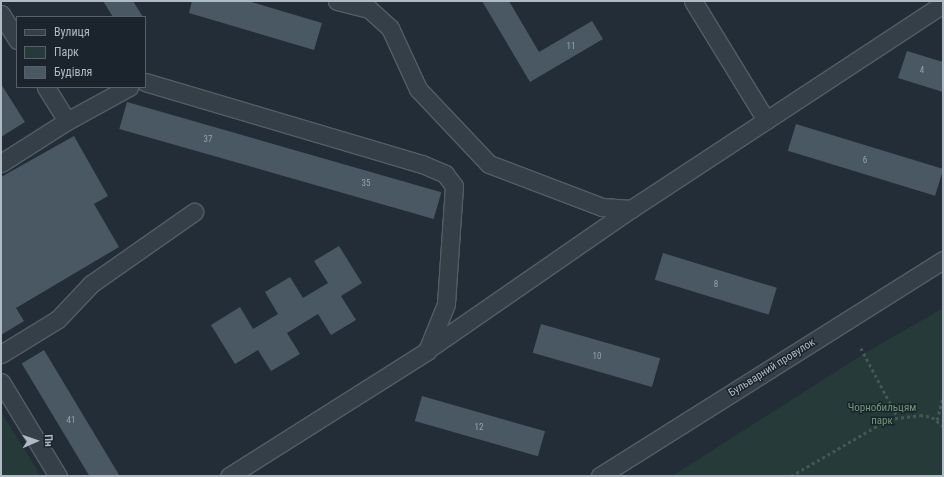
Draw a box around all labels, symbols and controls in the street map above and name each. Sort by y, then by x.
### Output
legend [16,16,146,88]
text: Вулиця [54,25,90,39]
house number: 11 [567,41,575,51]
text: Парк [54,45,79,59]
text: Будівля [54,65,92,79]
house number: 4 [920,65,924,75]
house number: 37 [204,134,212,144]
house number: 6 [863,155,867,165]
house number: 35 [362,178,370,188]
house number: 8 [714,279,718,289]
street label: Бульварний провулок [726,336,818,400]
house number: 10 [593,351,601,361]
park label: Чорнобильцям парк [848,402,916,428]
house number: 41 [67,415,75,425]
north arrow [16,421,56,461]
house number: 12 [475,422,483,432]
text: Пн [42,434,55,447]

